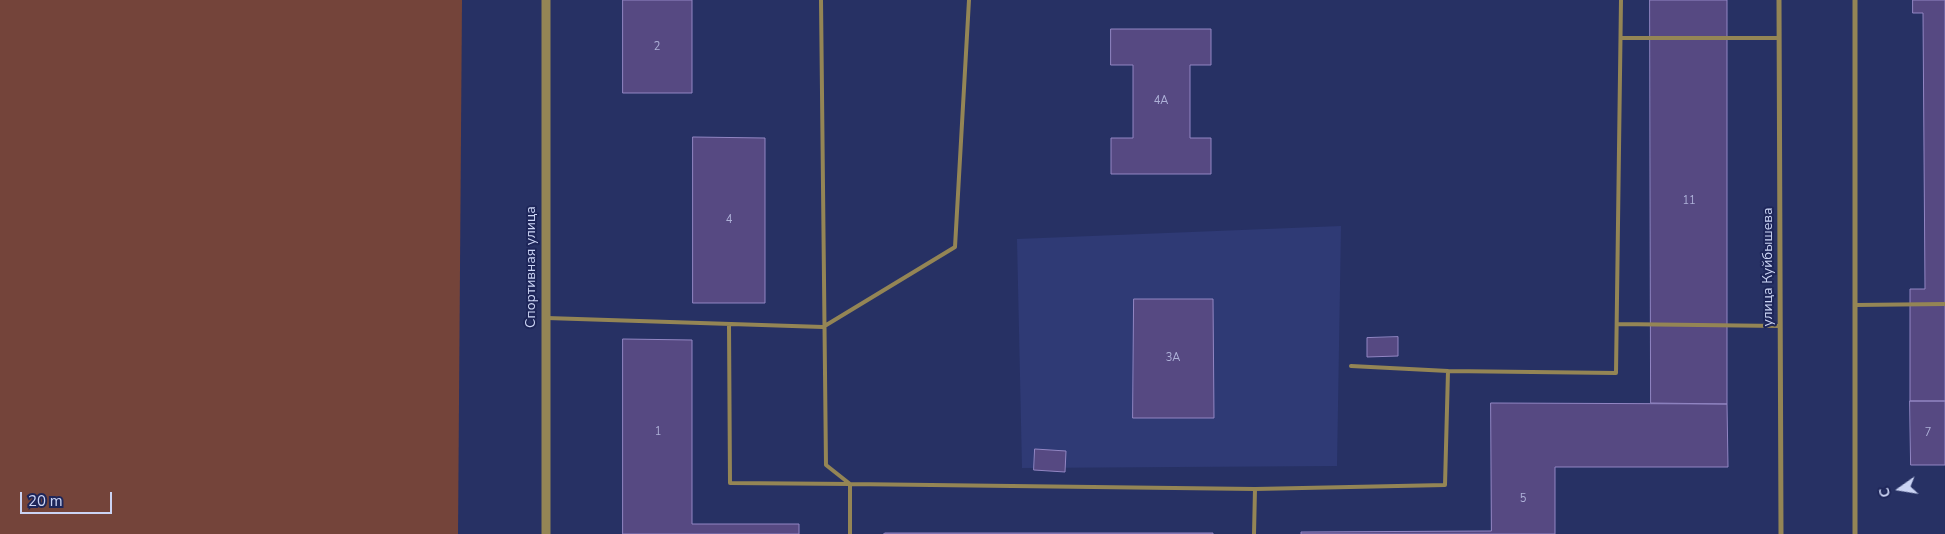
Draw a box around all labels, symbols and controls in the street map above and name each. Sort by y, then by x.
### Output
house number: 2 [654,40,660,54]
house number: 4А [1154,94,1168,108]
house number: 11 [1682,194,1696,208]
street label: Спортивная улица [524,206,540,328]
street label: улица Куйбышева [1761,208,1777,326]
house number: 4 [726,213,732,227]
house number: 3А [1166,351,1180,365]
house number: 1 [655,425,661,439]
house number: 7 [1925,426,1931,440]
north arrow [1875,464,1925,514]
scale bar [22,482,115,514]
text: С [1875,486,1895,499]
text: 20 m [28,491,63,511]
house number: 5 [1520,492,1526,506]

